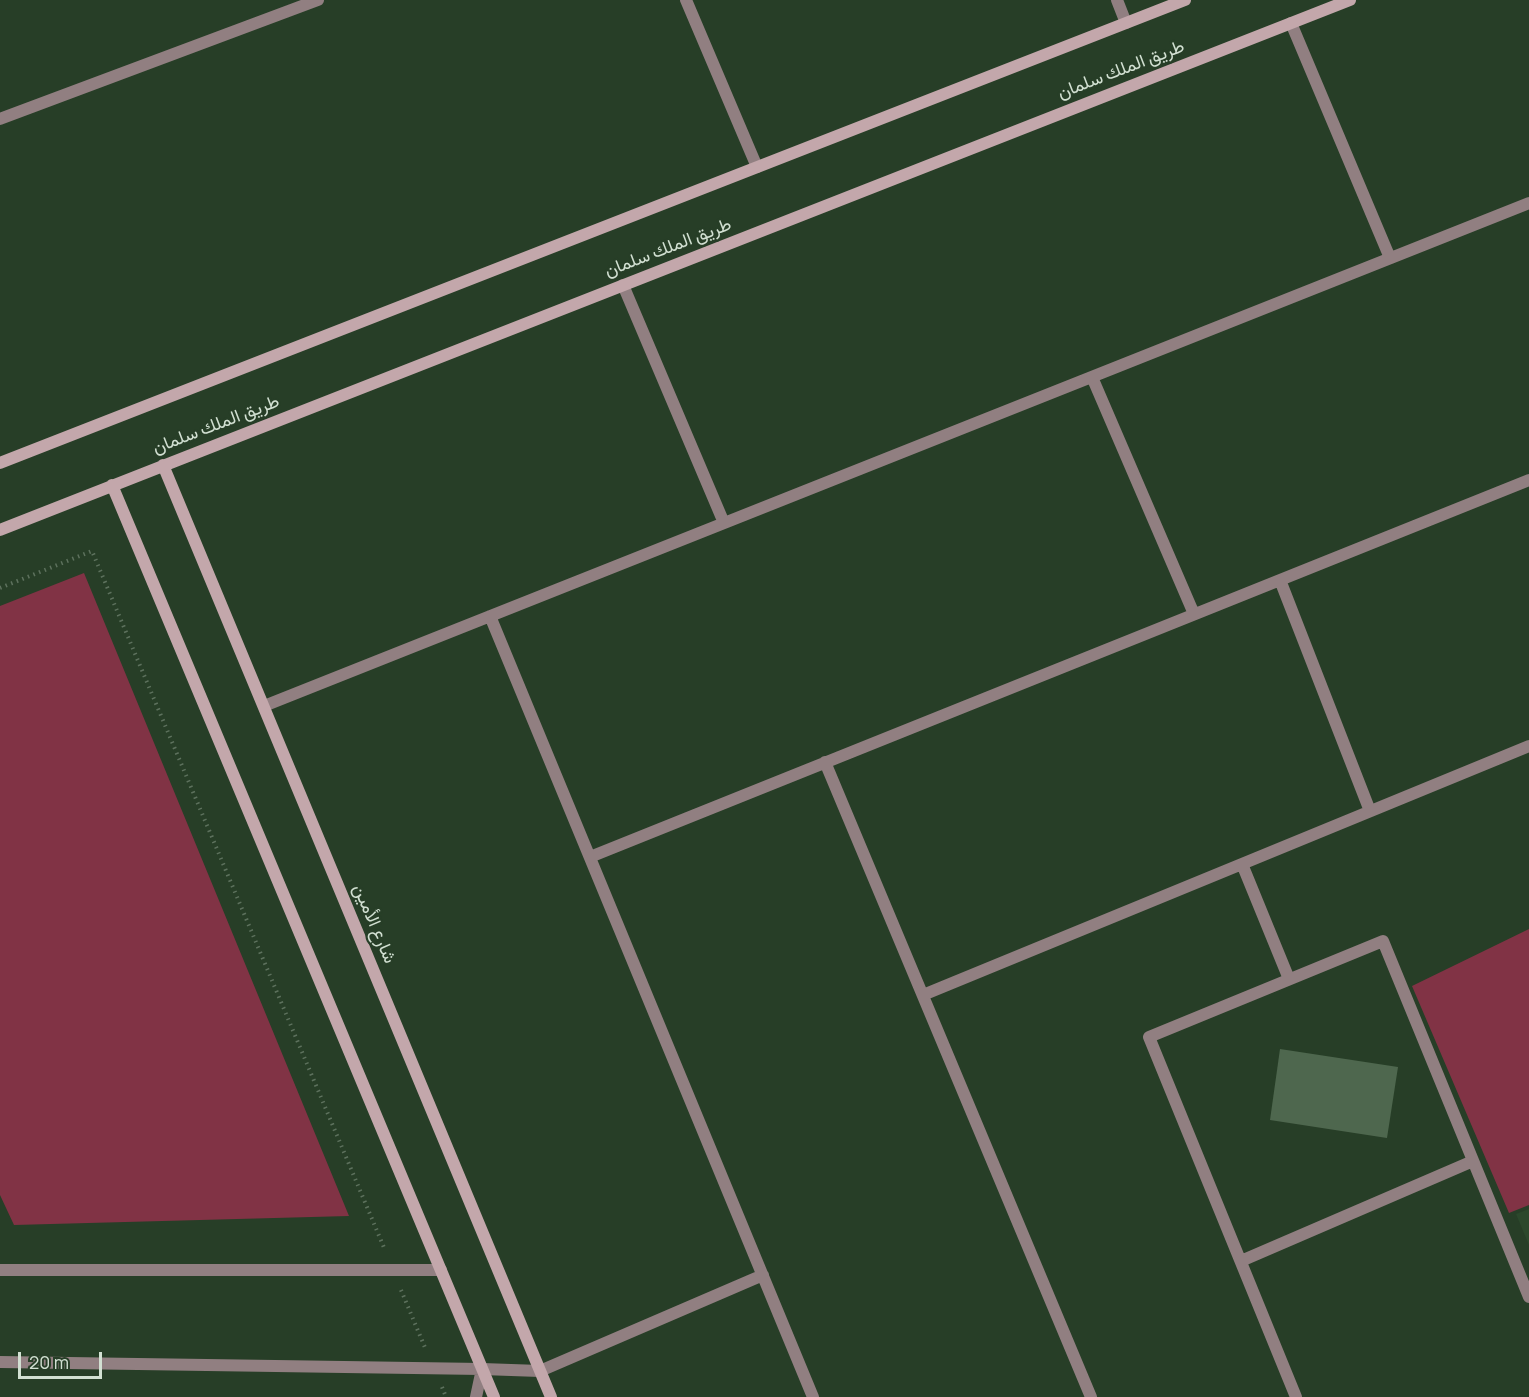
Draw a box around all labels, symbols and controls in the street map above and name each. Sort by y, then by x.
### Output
street label: طريق الملك سلمان [1054,36,1188,104]
street label: طريق الملك سلمان [601,214,735,282]
street label: طريق الملك سلمان [149,391,283,459]
street label: شارع الأمين [348,881,400,967]
scale bar [21,1340,105,1378]
text: 20 m [29,1350,69,1374]

